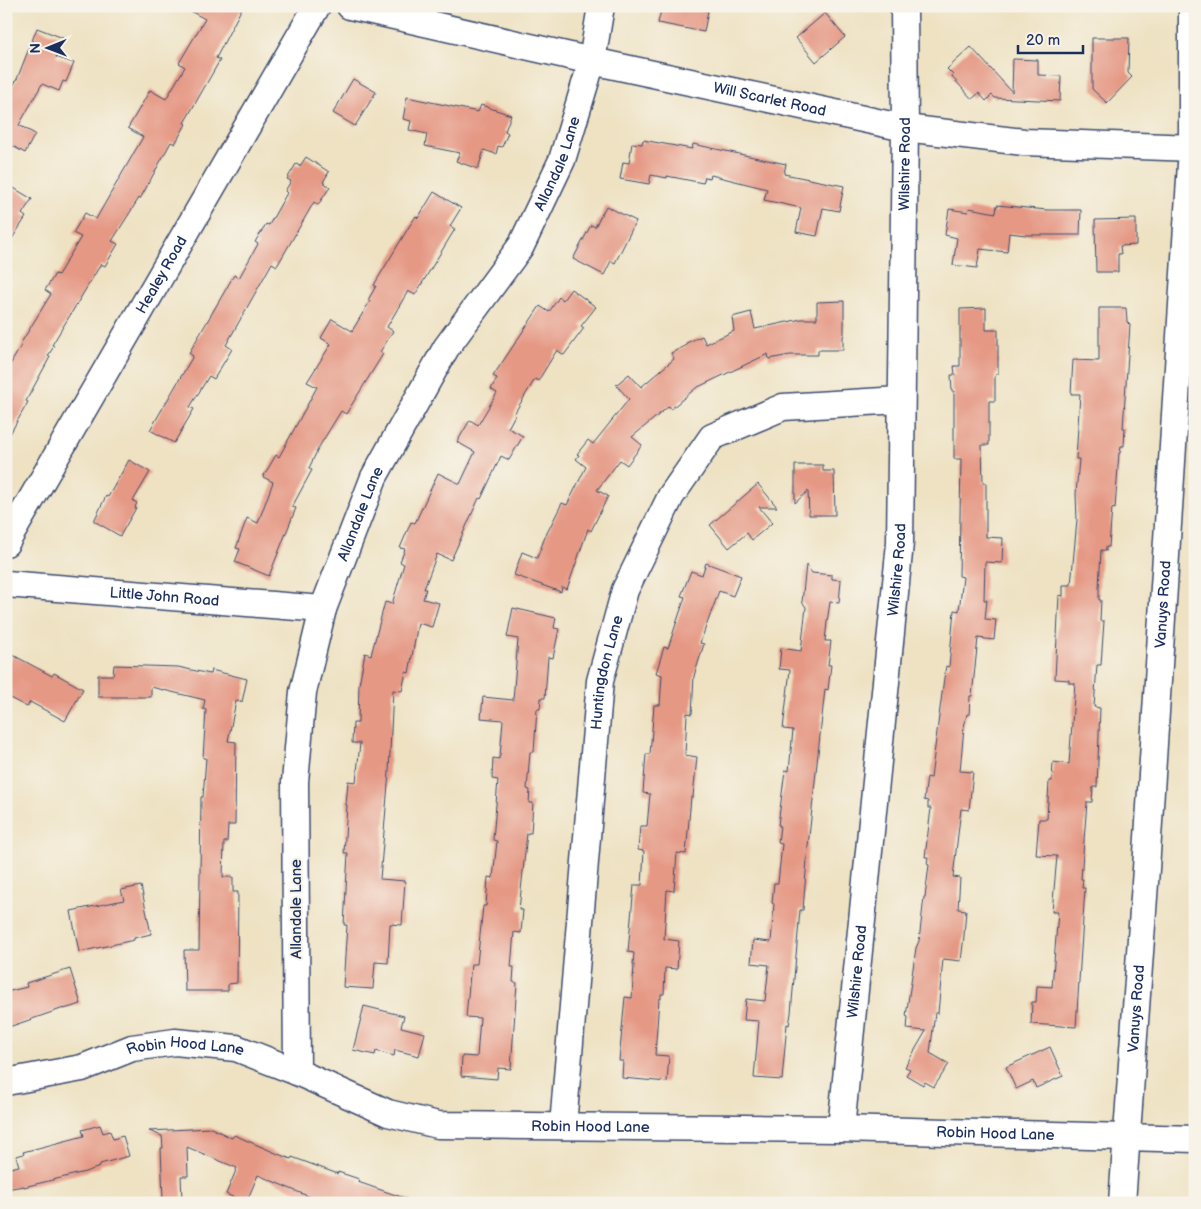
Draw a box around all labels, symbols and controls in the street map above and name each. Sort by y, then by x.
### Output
north arrow [22,22,72,72]
scale bar [1018,22,1084,54]
text: 20 m [1026,31,1060,50]
text: N [27,43,44,54]
street label: Will Scarlet Road [712,78,828,120]
street label: Allandale Lane [530,114,584,214]
street label: Wilshire Road [895,117,915,211]
street label: Healey Road [131,233,191,317]
street label: Allandale Lane [333,463,388,564]
street label: Wilshire Road [883,523,910,617]
street label: Vanuys Road [1151,560,1175,649]
street label: Little John Road [109,583,220,610]
street label: Huntingdon Lane [586,613,627,731]
street label: Allandale Lane [287,859,306,959]
street label: Wilshire Road [843,924,871,1019]
street label: Vanuys Road [1123,964,1149,1053]
street label: Robin Hood Lane [123,1032,247,1060]
street label: Robin Hood Lane [531,1116,650,1137]
street label: Robin Hood Lane [936,1122,1055,1145]

